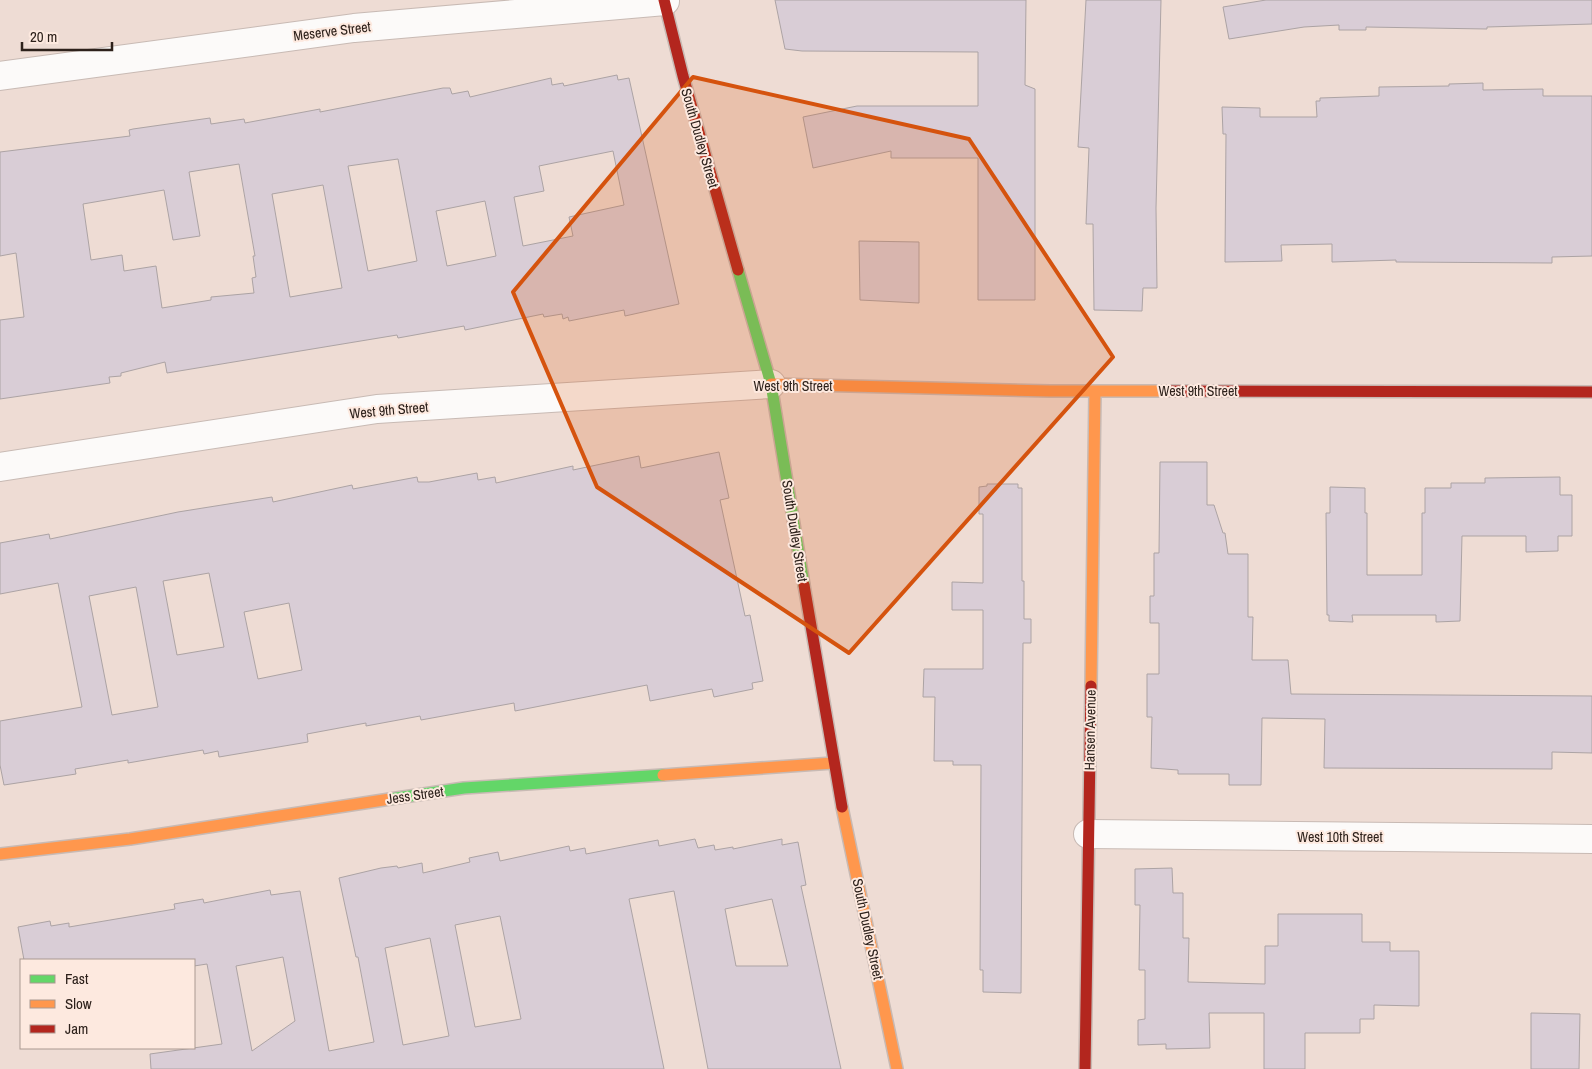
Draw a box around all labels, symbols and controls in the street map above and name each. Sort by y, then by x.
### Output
street label: Meserve Street [292,17,372,45]
scale bar [22,20,112,52]
text: 20 m [30,26,57,47]
street label: South Dudley Street [677,86,723,190]
street label: West 9th Street [754,377,832,395]
street label: West 9th Street [1159,382,1237,400]
street label: West 9th Street [349,398,429,422]
street label: South Dudley Street [778,479,812,583]
street label: Hansen Avenue [1080,689,1100,771]
street label: Jess Street [385,782,445,808]
street label: West 10th Street [1297,828,1383,846]
street label: South Dudley Street [849,877,887,981]
legend [20,959,195,1049]
text: Fast [65,968,89,989]
text: Slow [65,993,92,1014]
text: Jam [65,1018,88,1039]

